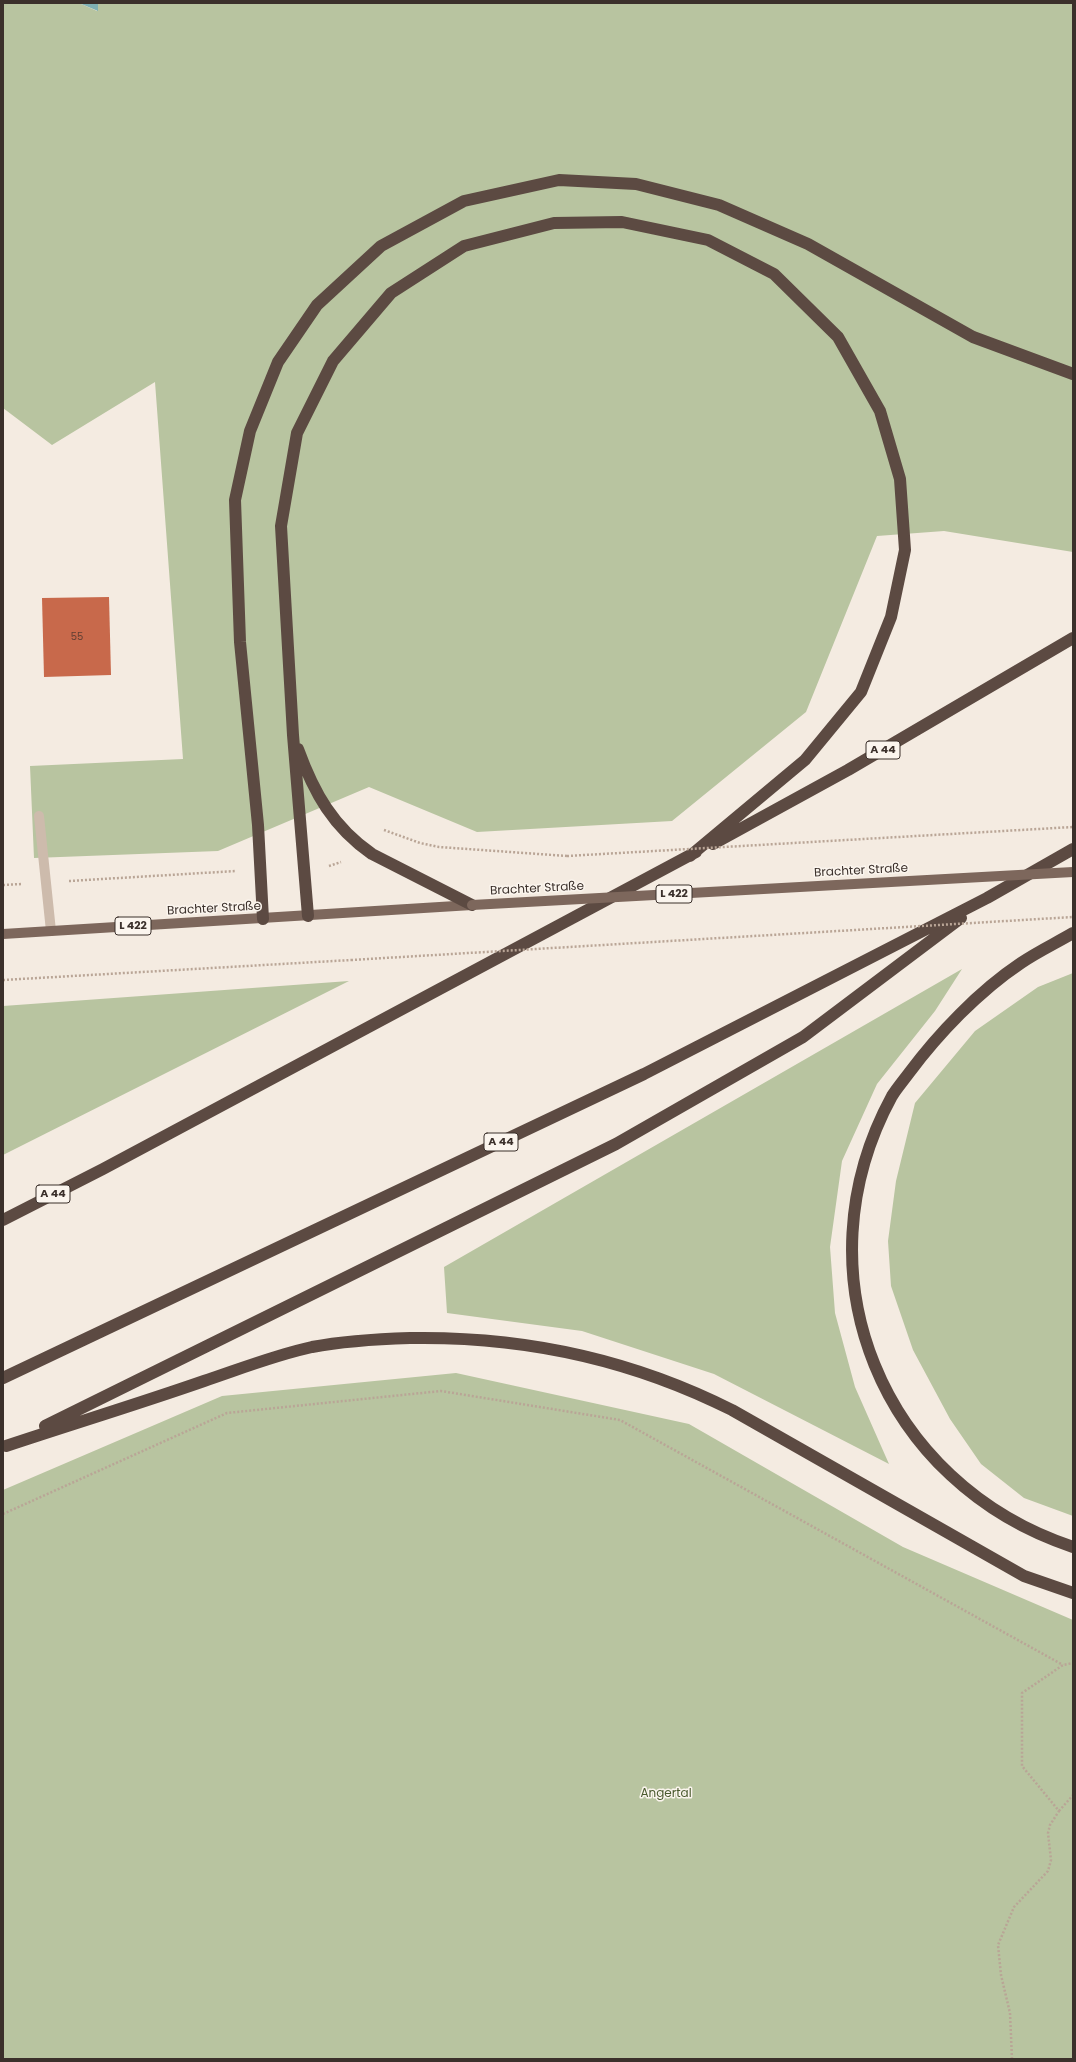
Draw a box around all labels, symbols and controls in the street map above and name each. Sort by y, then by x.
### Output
house number: 55 [71,631,83,643]
road number: A 44 [866,741,900,759]
street label: Brachter Straße [814,861,908,881]
street label: Brachter Straße [490,879,584,899]
road number: L 422 [656,885,692,903]
street label: Brachter Straße [167,899,261,919]
road number: L 422 [115,917,151,935]
road number: A 44 [484,1133,518,1151]
road number: A 44 [36,1185,70,1203]
park label: Angertal [640,1787,692,1801]

